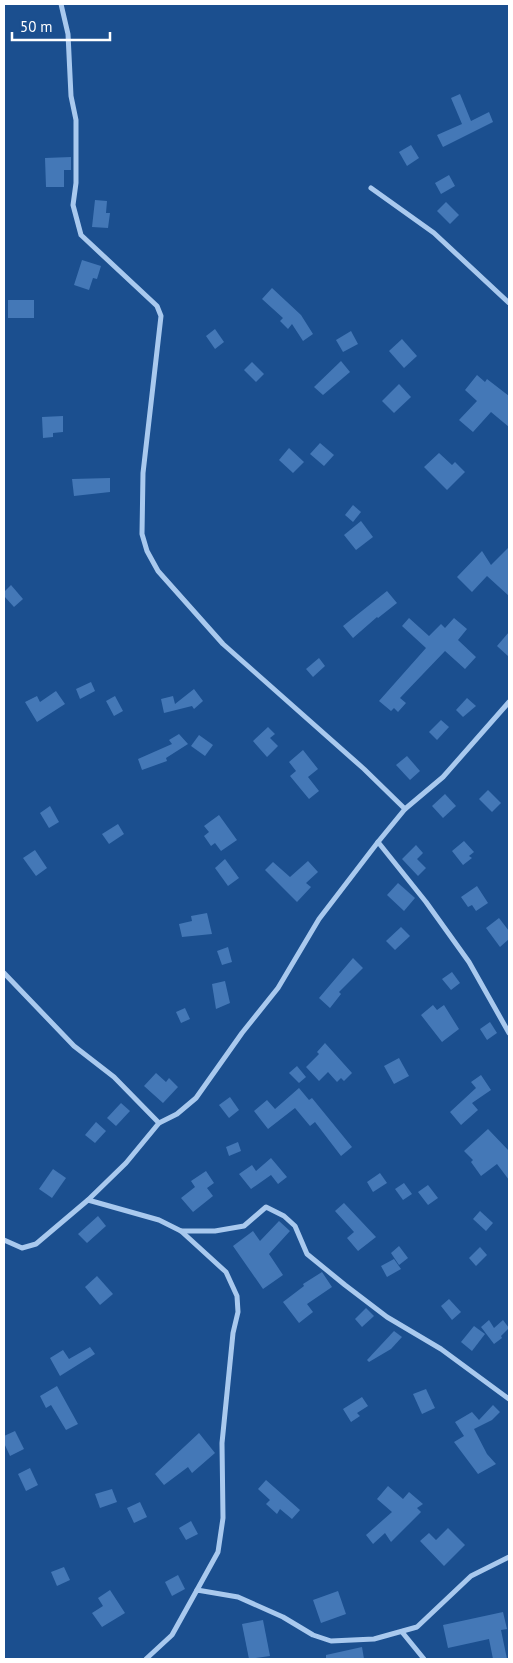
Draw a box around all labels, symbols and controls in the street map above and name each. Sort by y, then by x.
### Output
scale bar [12,10,110,42]
text: 50 m [20,17,53,36]

